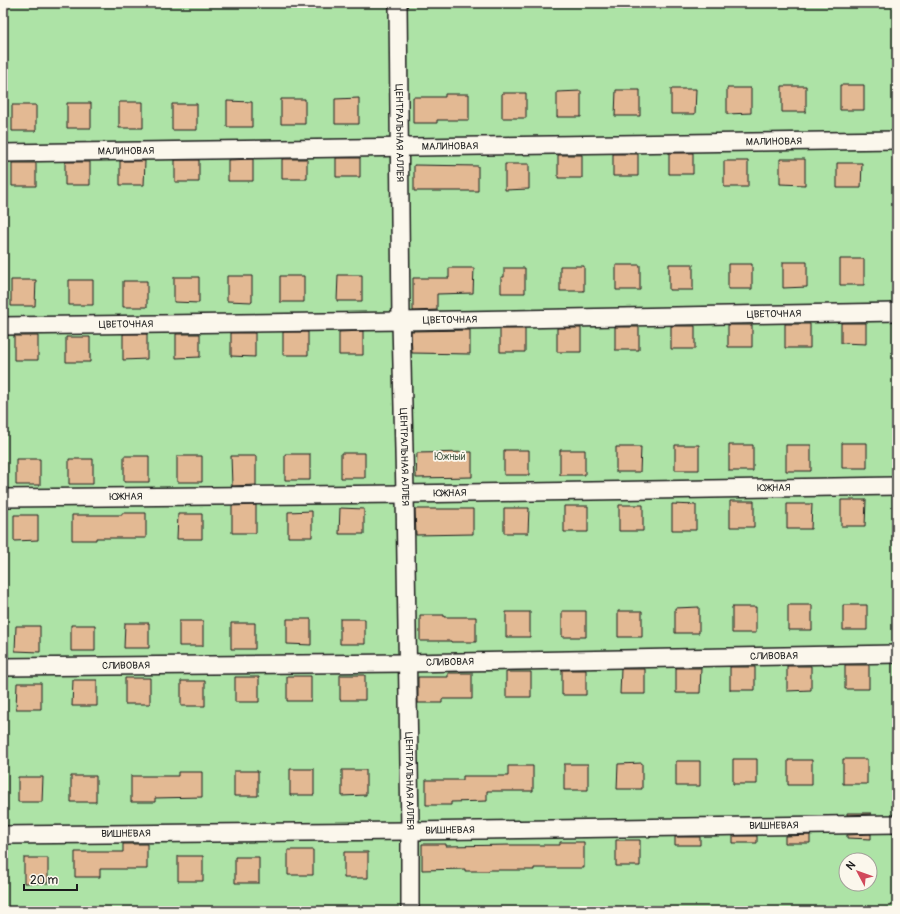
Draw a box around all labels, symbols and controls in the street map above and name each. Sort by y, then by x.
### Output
street label: ЦЕНТРАЛЬНАЯ АЛЛЕЯ [393,84,406,182]
street label: МАЛИНОВАЯ [746,135,802,148]
street label: МАЛИНОВАЯ [422,140,478,153]
street label: МАЛИНОВАЯ [98,145,154,158]
street label: ЦВЕТОЧНАЯ [747,308,801,321]
street label: ЦВЕТОЧНАЯ [423,314,478,327]
street label: ЦВЕТОЧНАЯ [99,318,154,331]
street label: ЦЕНТРАЛЬНАЯ АЛЛЕЯ [397,408,411,506]
park label: Южный [434,451,466,463]
street label: ЮЖНАЯ [757,482,791,494]
street label: ЮЖНАЯ [433,487,467,500]
street label: ЮЖНАЯ [109,491,143,503]
street label: СЛИВОВАЯ [750,650,798,663]
street label: СЛИВОВАЯ [426,656,474,669]
street label: СЛИВОВАЯ [102,660,150,672]
street label: ЦЕНТРАЛЬНАЯ АЛЛЕЯ [403,732,416,830]
street label: ВИШНЕВАЯ [749,819,799,832]
street label: ВИШНЕВАЯ [425,824,475,837]
street label: ВИШНЕВАЯ [101,828,151,840]
north arrow [838,852,878,892]
text: N [843,858,859,873]
scale bar [24,866,77,892]
text: 20 m [30,873,59,888]

